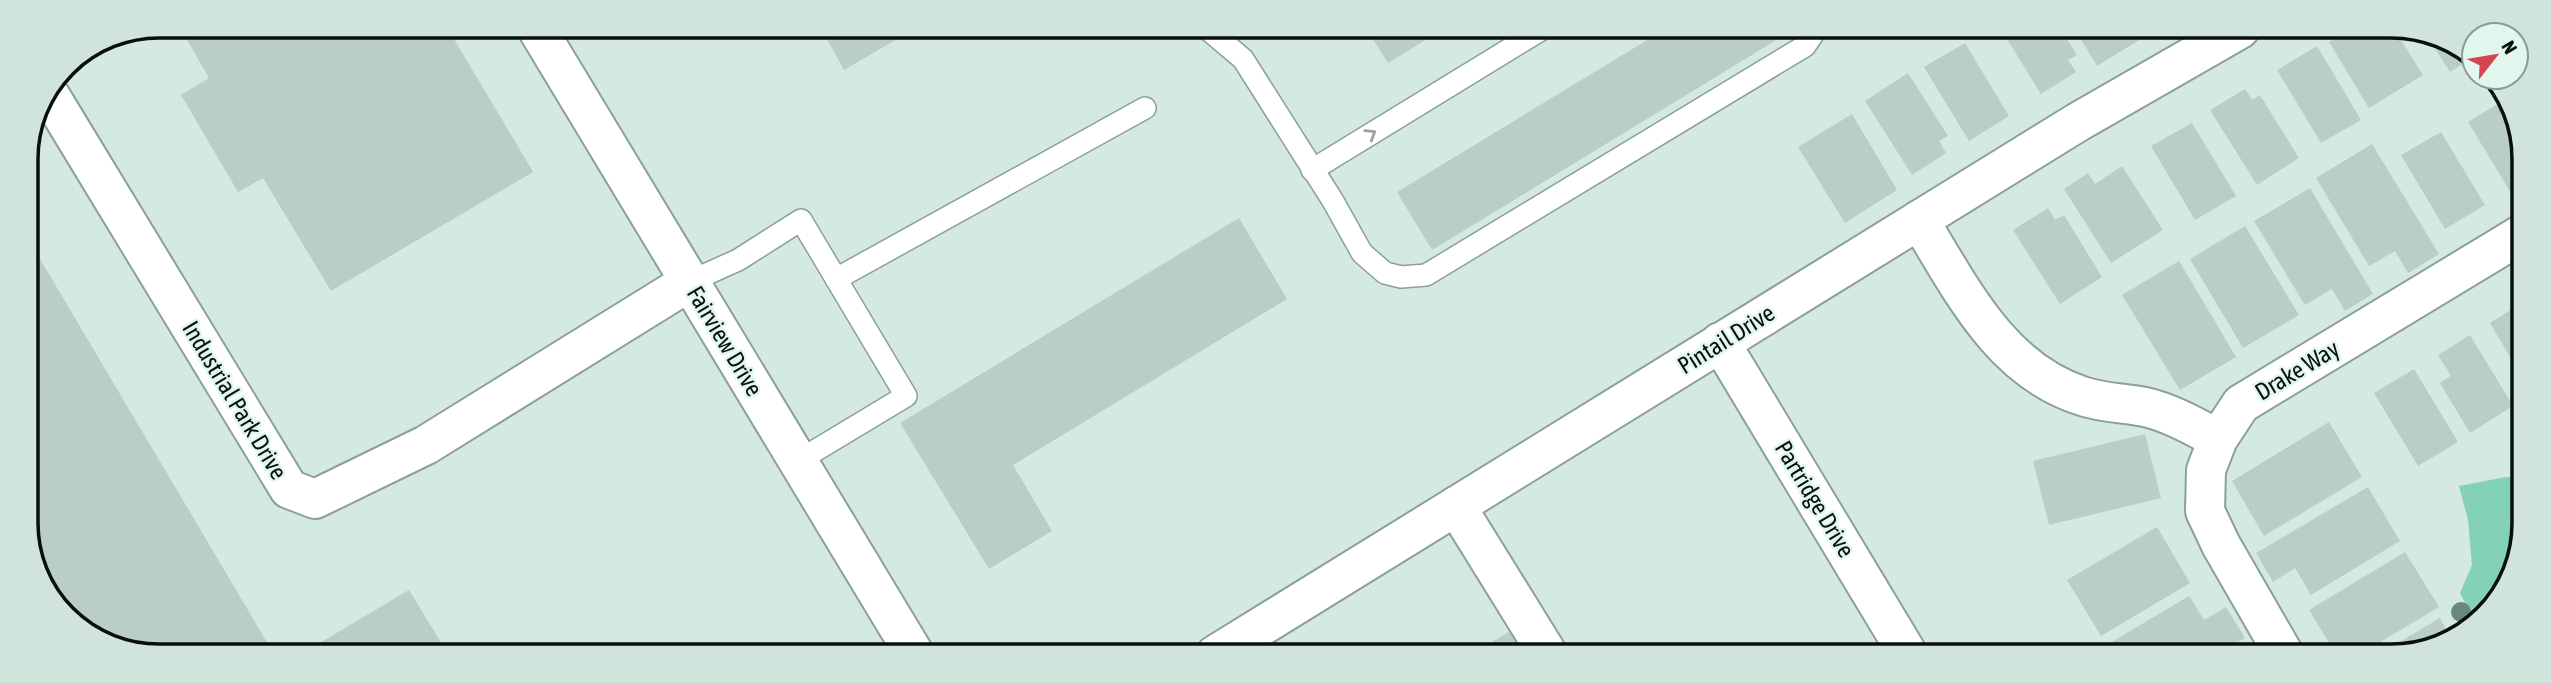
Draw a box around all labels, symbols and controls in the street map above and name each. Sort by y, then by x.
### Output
north arrow [2460,21,2530,91]
text: N [2497,37,2522,58]
one-way arrow [1363,129,1376,142]
street label: Fairview Drive [682,281,768,401]
street label: Pintail Drive [1673,299,1779,379]
street label: Industrial Park Drive [177,316,293,484]
street label: Drake Way [2250,334,2344,406]
street label: Partridge Drive [1770,436,1860,562]

